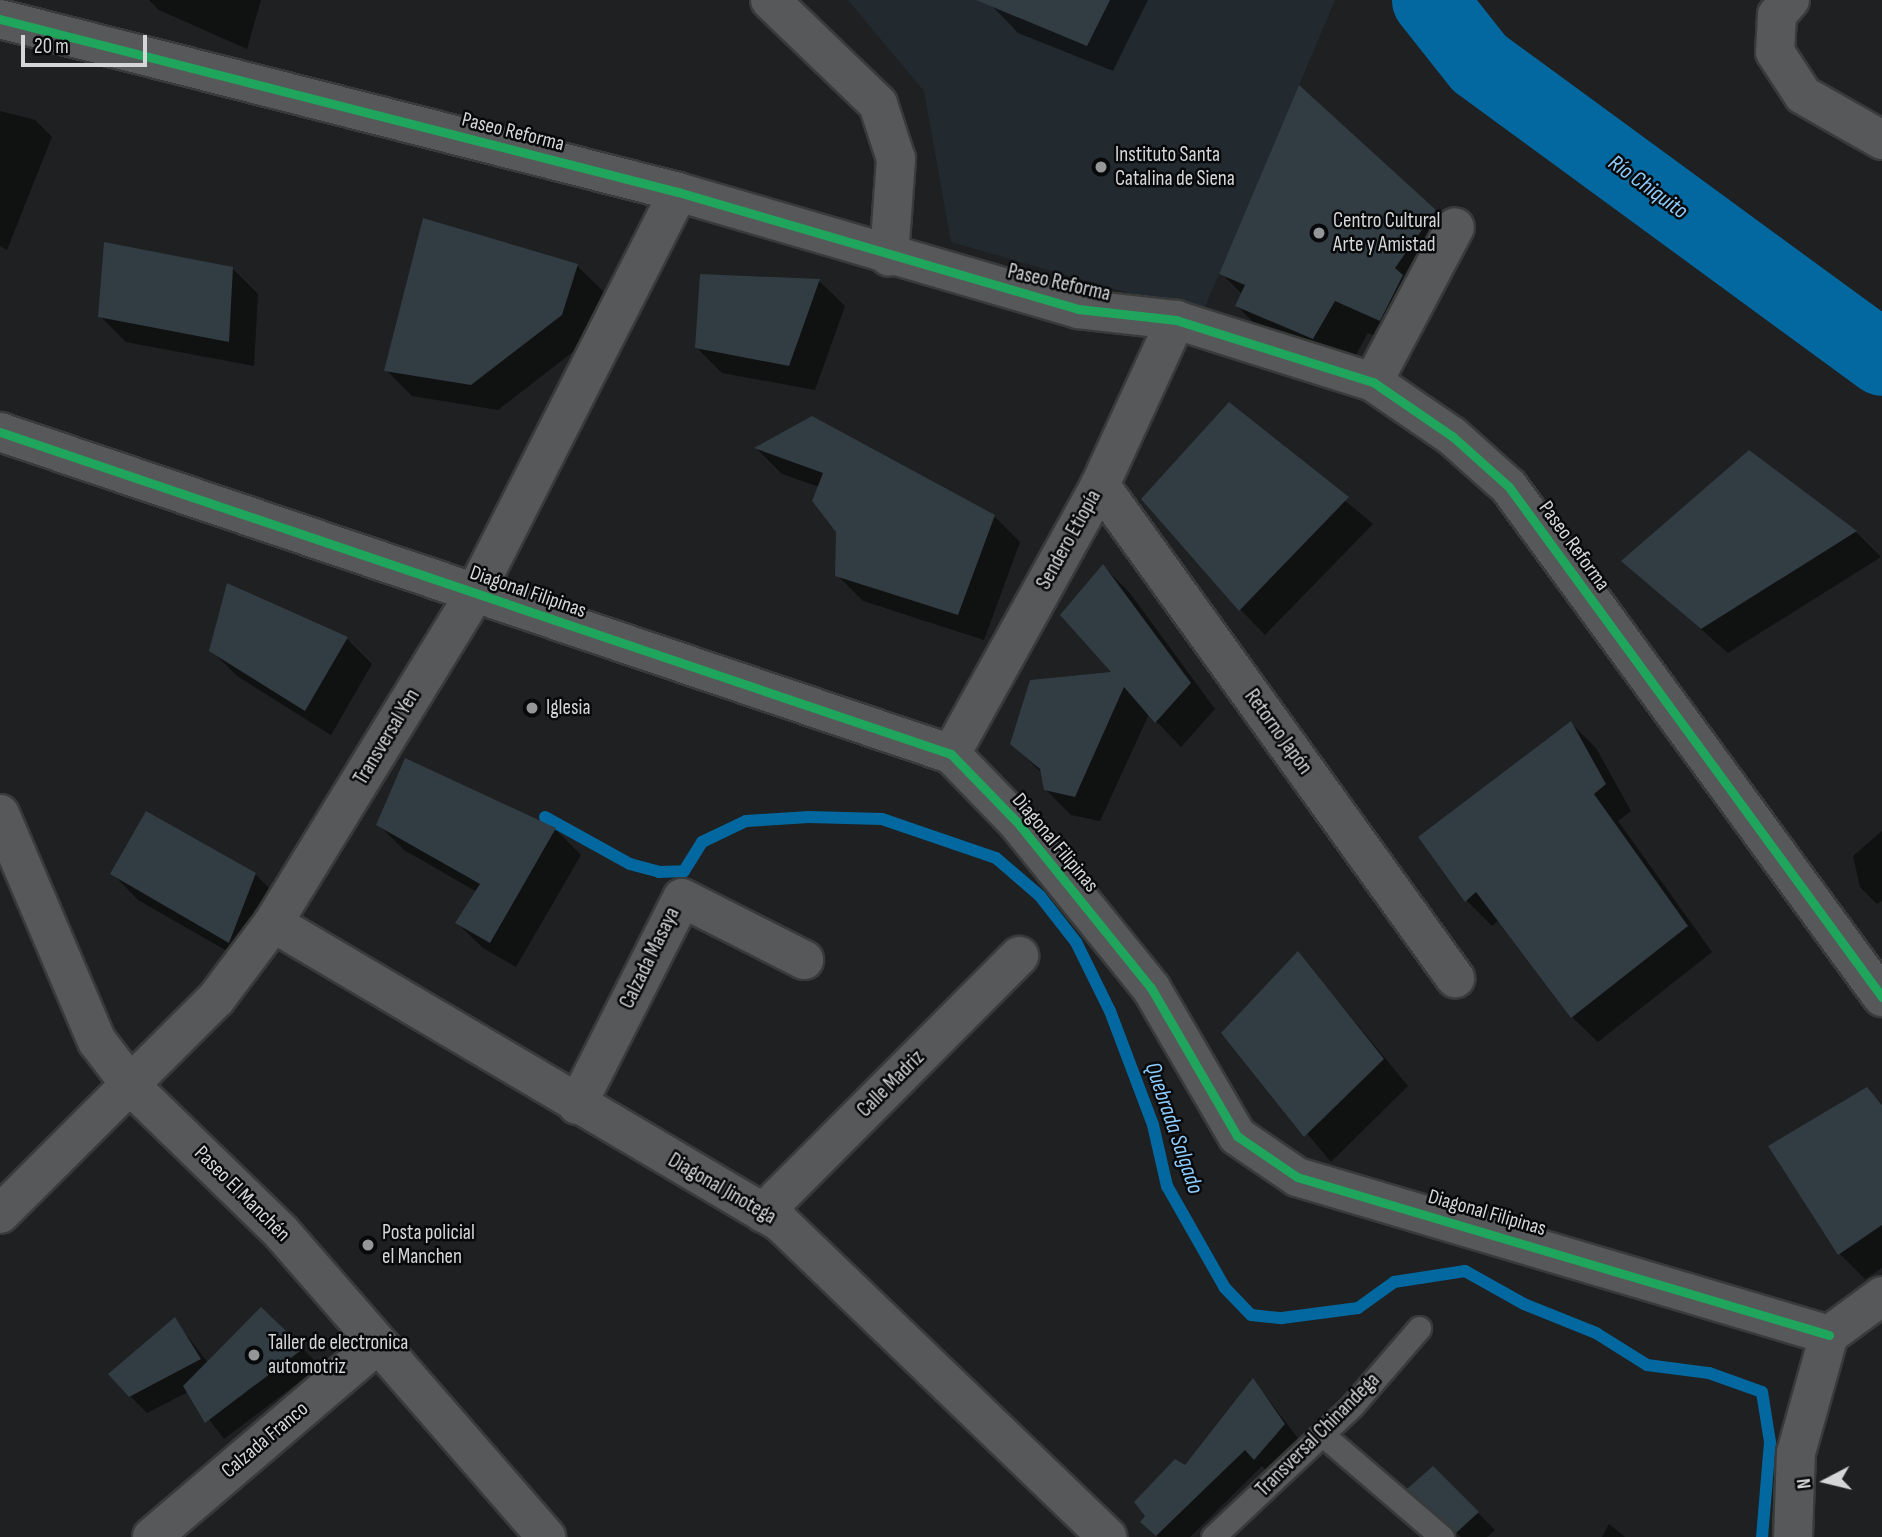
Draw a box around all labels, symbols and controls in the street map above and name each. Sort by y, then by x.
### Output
scale bar [24,21,150,65]
text: 20 m [34,34,69,59]
street label: Paseo Reforma [459,107,567,157]
place label: Instituto Santa Catalina de Siena [1115,142,1235,192]
water label: Río Chiquito [1603,149,1693,225]
marker: Instituto Santa Catalina de Siena [1093,159,1109,175]
place label: Centro Cultural Arte y Amistad [1333,208,1440,258]
marker: Centro Cultural Arte y Amistad [1311,225,1327,241]
street label: Paseo Reforma [1005,259,1113,307]
street label: Sendero Etiopía [1031,486,1107,594]
street label: Paseo Reforma [1533,496,1615,596]
street label: Diagonal Filipinas [467,560,589,624]
street label: Transversal Yen [349,685,425,789]
street label: Retorno Japón [1239,685,1317,779]
place label: Iglesia [546,695,590,721]
marker: Iglesia [524,700,540,716]
street label: Diagonal Filipinas [1006,788,1104,898]
street label: Calzada Masaya [615,903,685,1013]
street label: Calle Madriz [852,1045,930,1123]
water label: Quebrada Salgado [1139,1059,1209,1197]
street label: Paseo El Manchén [189,1141,295,1247]
street label: Diagonal Jinotega [664,1148,780,1230]
street label: Diagonal Filipinas [1425,1184,1549,1242]
place label: Posta policial el Manchen [382,1220,475,1270]
marker: Posta policial el Manchen [360,1237,376,1253]
place label: Taller de electronica automotriz [268,1330,408,1380]
marker: Taller de electronica automotriz [246,1347,262,1363]
street label: Transversal Chinandega [1251,1368,1385,1502]
street label: Calzada Franco [217,1396,313,1484]
north arrow [1791,1446,1861,1516]
text: N [1793,1477,1817,1490]

